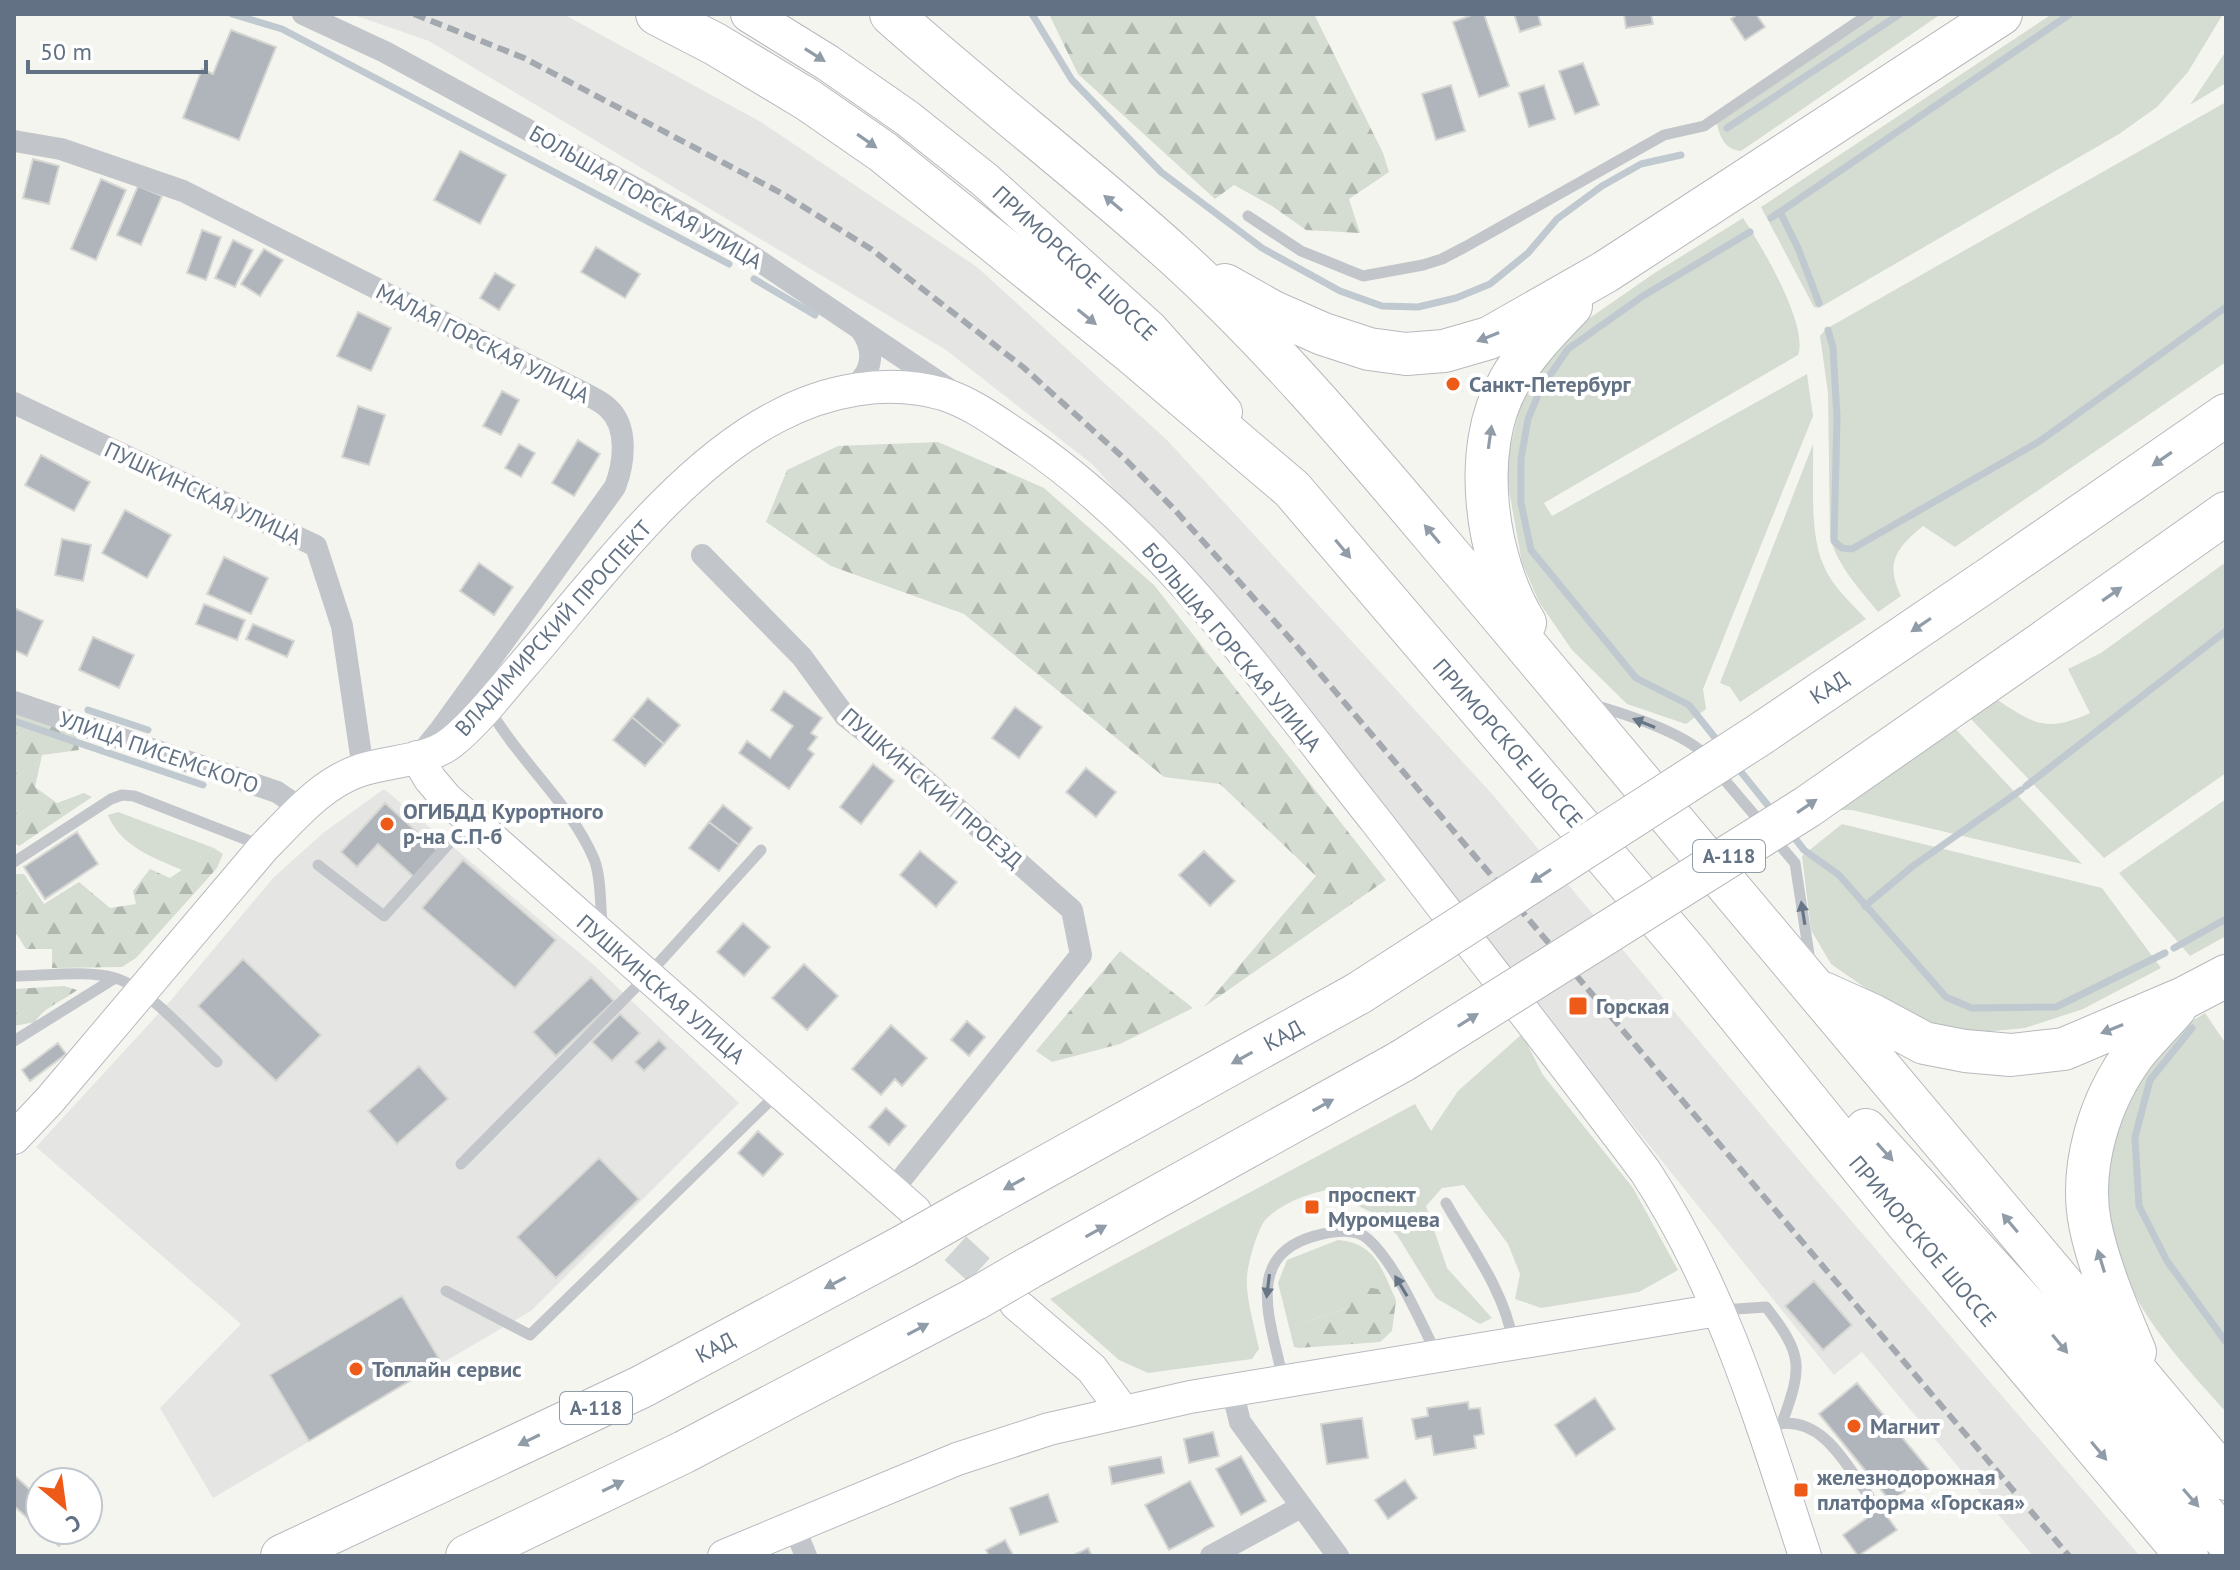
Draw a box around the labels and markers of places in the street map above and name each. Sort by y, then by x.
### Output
place label: Санкт-Петербург [1469,370,1632,398]
marker: Санкт-Петербург [1444,375,1462,393]
place label: ОГИБДД Курортного р-на С.П-б [403,797,604,850]
marker: ОГИБДД Курортного р-на С.П-б [378,815,396,833]
place label: Горская [1596,992,1669,1020]
marker: Горская [1567,995,1589,1017]
place label: проспект Муромцева [1328,1180,1440,1233]
marker: проспект Муромцева [1303,1198,1321,1216]
place label: Топлайн сервис [372,1355,522,1383]
marker: Топлайн сервис [347,1360,365,1378]
place label: Магнит [1870,1412,1941,1440]
marker: Магнит [1845,1417,1863,1435]
place label: железнодорожная платформа «Горская» [1816,1463,2025,1516]
marker: железнодорожная платформа «Горская» [1792,1481,1810,1499]

